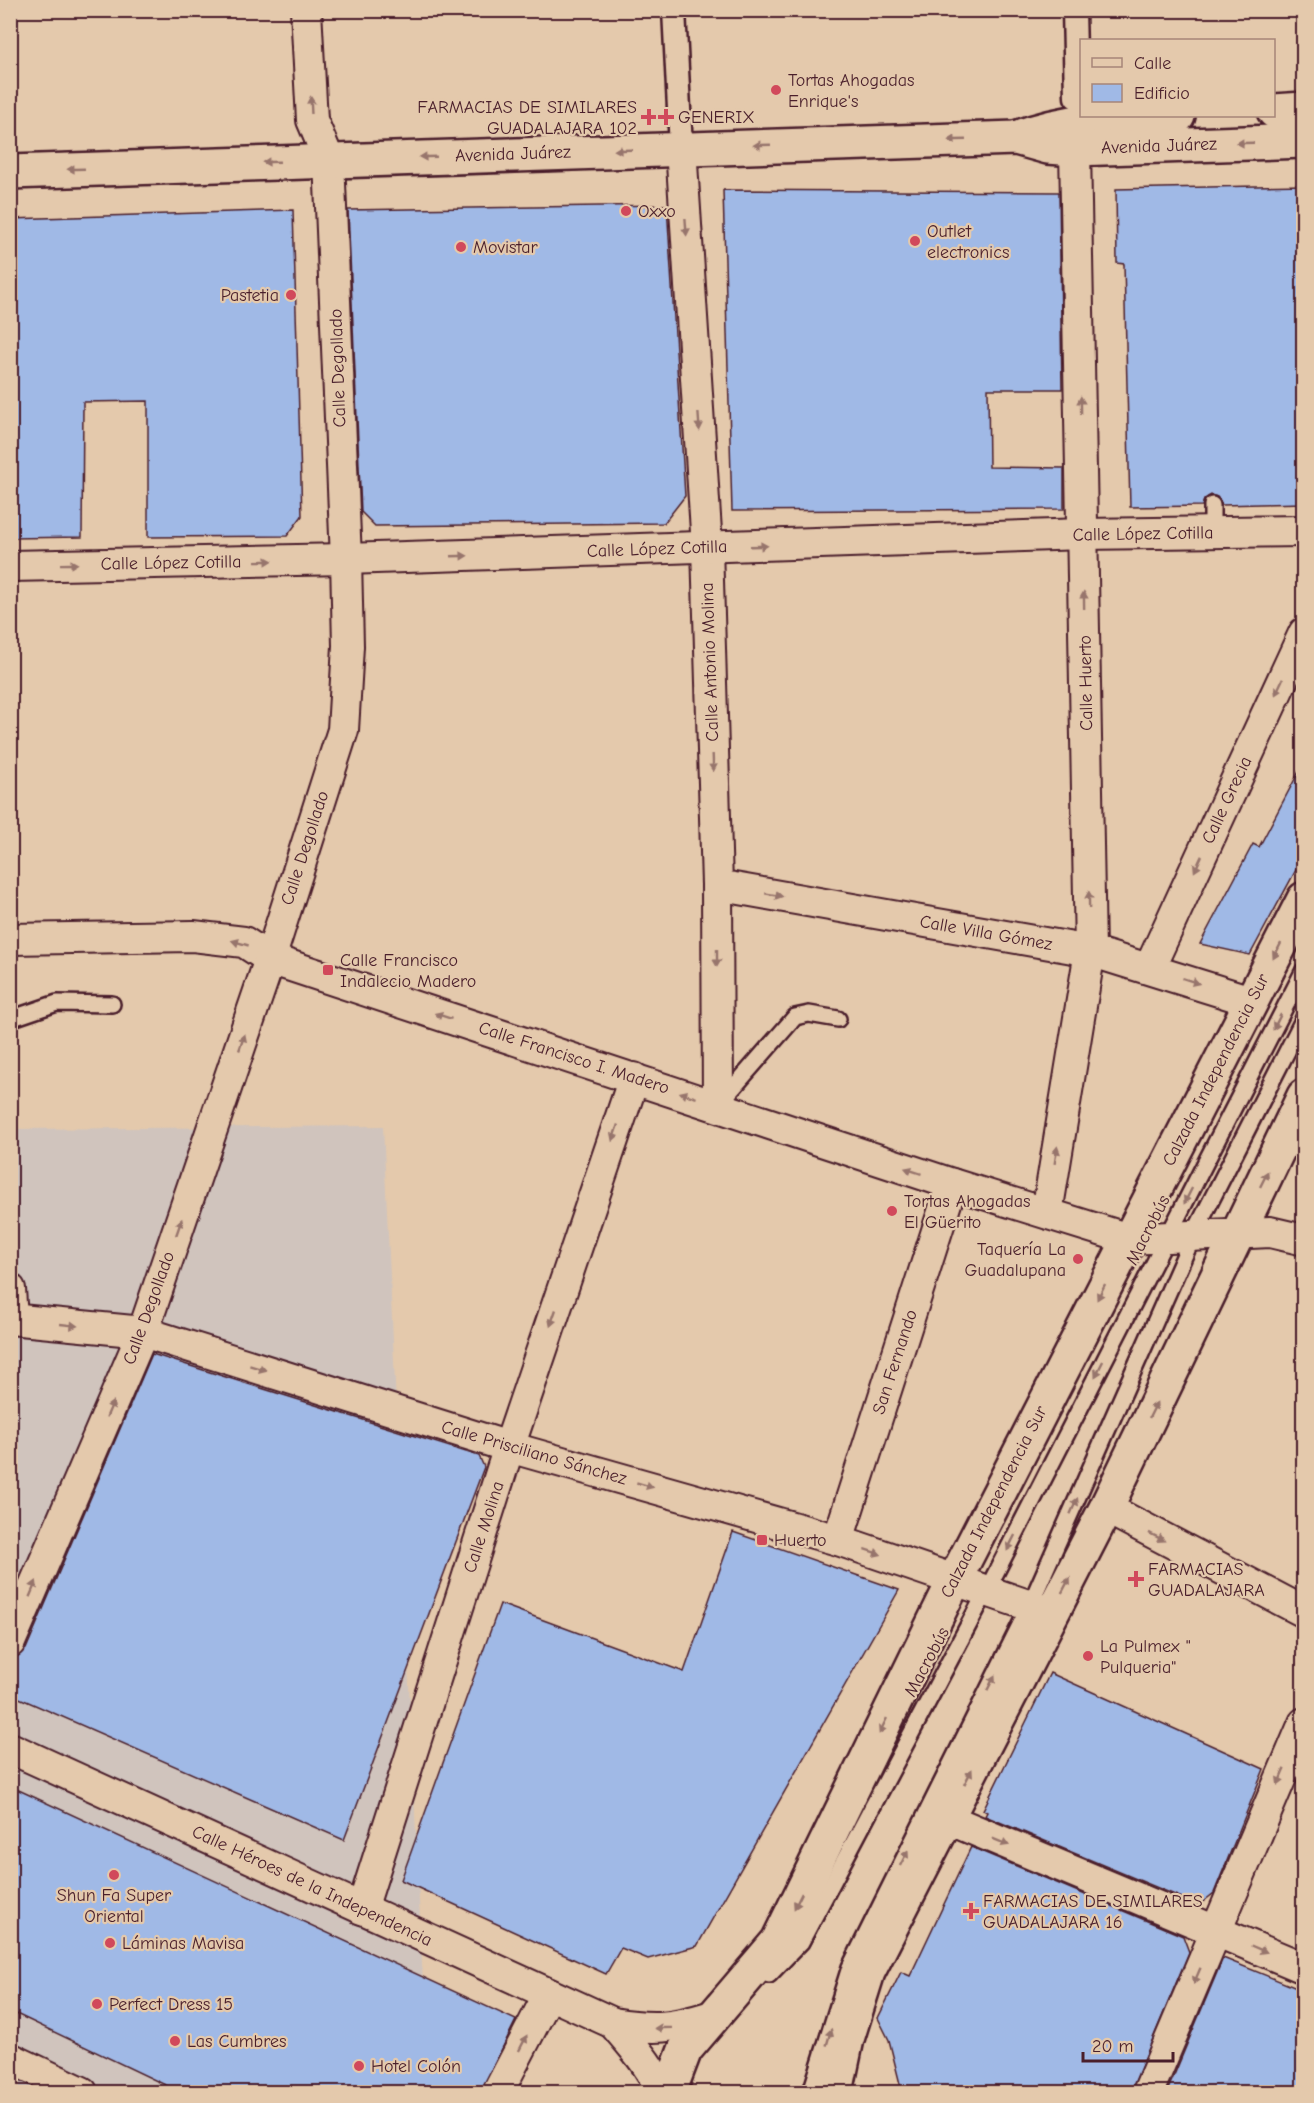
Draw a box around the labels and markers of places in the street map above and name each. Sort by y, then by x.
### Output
place label: Tortas Ahogadas Enrique's [788,70,915,112]
marker: Tortas Ahogadas Enrique's [769,83,783,97]
place label: FARMACIAS DE SIMILARES GUADALAJARA 102 [417,97,637,139]
place label: GENERIX [678,107,755,128]
marker: FARMACIAS DE SIMILARES GUADALAJARA 102 [642,110,656,124]
marker: GENERIX [659,110,673,124]
place label: Oxxo [638,201,676,222]
marker: Oxxo [619,204,633,218]
place label: Outlet electronics [927,221,1009,263]
marker: Outlet electronics [908,234,922,248]
place label: Movistar [473,237,538,258]
marker: Movistar [454,240,468,254]
place label: Pastetia [221,285,279,306]
marker: Pastetia [284,288,298,302]
place label: Calle Francisco Indalecio Madero [340,950,476,992]
marker: Calle Francisco Indalecio Madero [321,963,335,977]
place label: Tortas Ahogadas El Güerito [904,1191,1031,1233]
marker: Tortas Ahogadas El Güerito [885,1204,899,1218]
place label: Taquería La Guadalupana [965,1239,1066,1281]
marker: Taquería La Guadalupana [1071,1252,1085,1266]
place label: Huerto [774,1530,827,1551]
marker: Huerto [755,1533,769,1547]
place label: FARMACIAS GUADALAJARA [1148,1559,1265,1601]
marker: FARMACIAS GUADALAJARA [1129,1572,1143,1586]
place label: La Pulmex " Pulqueria" [1100,1636,1191,1678]
marker: La Pulmex " Pulqueria" [1081,1649,1095,1663]
marker: Shun Fa Super Oriental [107,1868,121,1882]
place label: Shun Fa Super Oriental [57,1885,172,1927]
place label: FARMACIAS DE SIMILARES GUADALAJARA 16 [983,1891,1203,1933]
marker: FARMACIAS DE SIMILARES GUADALAJARA 16 [964,1904,978,1918]
place label: Láminas Mavisa [122,1933,244,1954]
marker: Láminas Mavisa [103,1936,117,1950]
place label: Perfect Dress 15 [109,1994,233,2015]
marker: Perfect Dress 15 [90,1997,104,2011]
place label: Las Cumbres [187,2031,287,2052]
marker: Las Cumbres [168,2034,182,2048]
place label: Hotel Colón [371,2056,461,2077]
marker: Hotel Colón [352,2059,366,2073]

